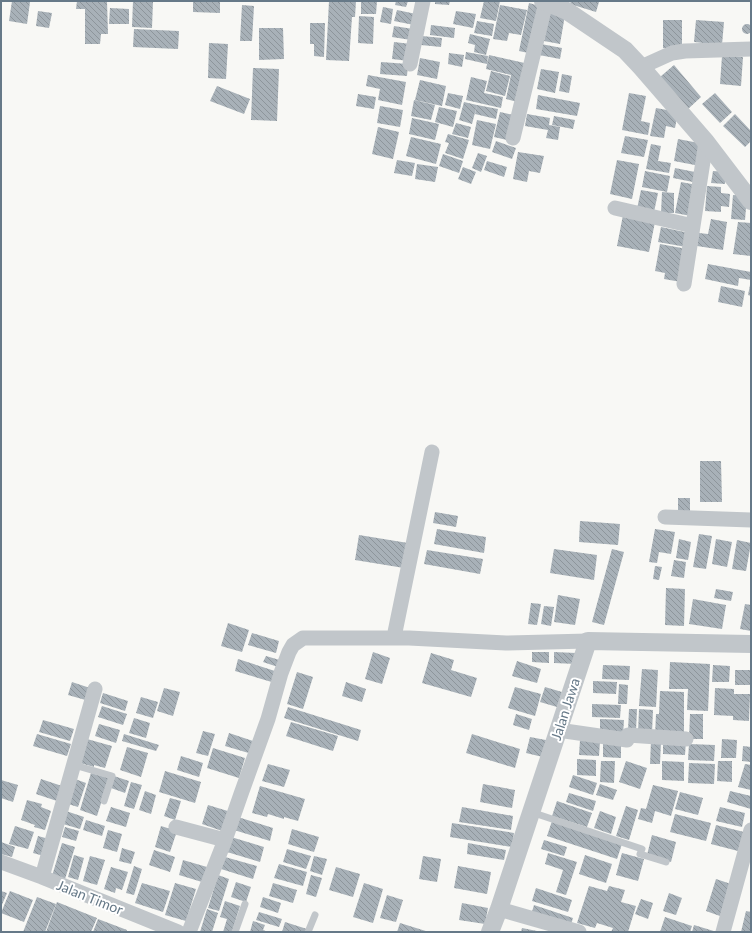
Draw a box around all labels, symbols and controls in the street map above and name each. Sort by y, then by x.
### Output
street label: Jalan Jawa [547,676,583,742]
street label: Jalan Timor [54,876,126,918]

